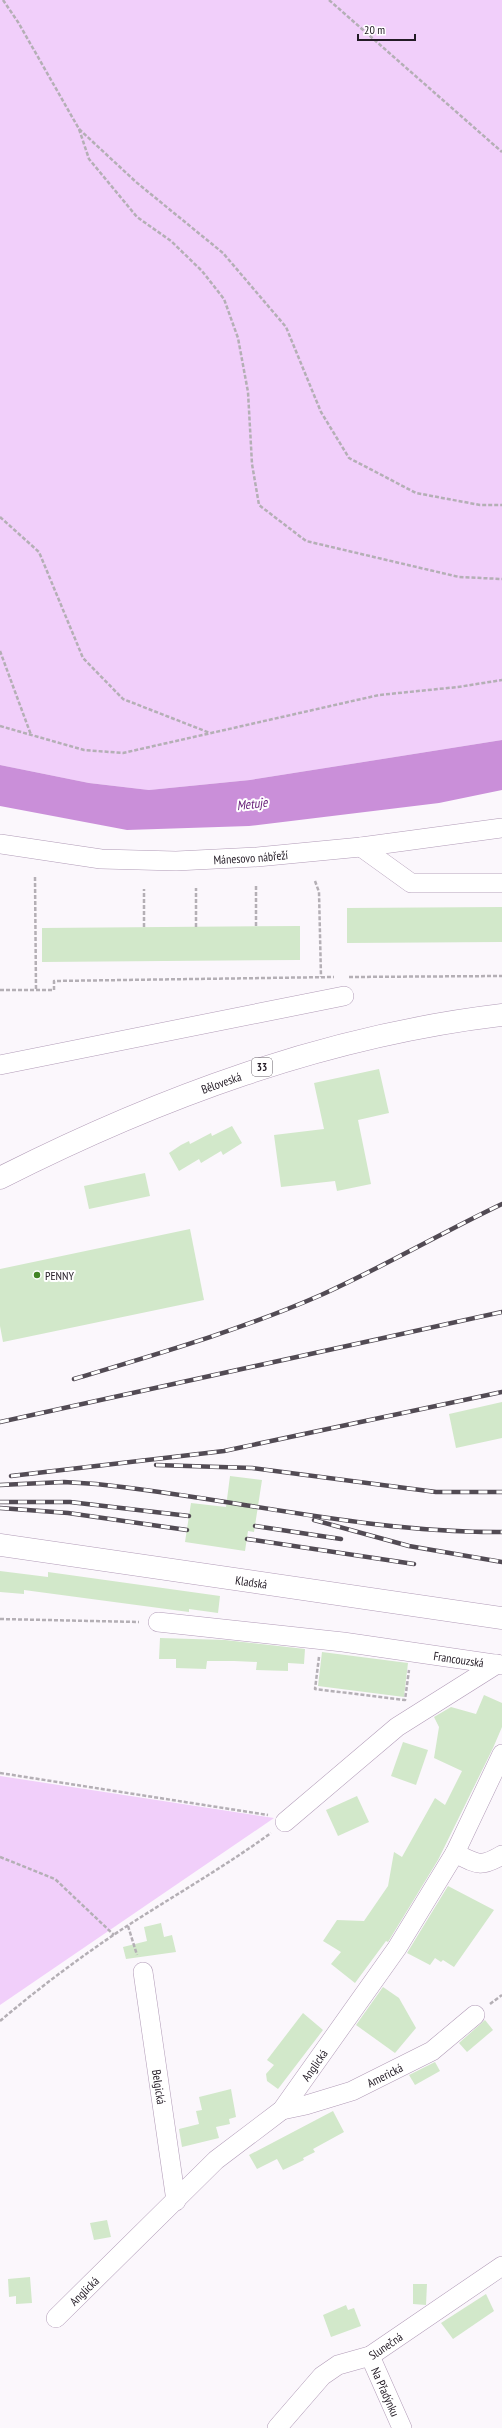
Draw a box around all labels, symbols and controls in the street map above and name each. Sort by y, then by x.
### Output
scale bar [358,16,415,42]
text: 20 m [364,22,385,37]
water label: Metuje [236,793,270,814]
street label: Mánesovo nábřeží [213,847,289,867]
road number: 33 [252,1058,272,1076]
street label: Běloveská [199,1068,243,1096]
place label: PENNY [45,1268,74,1283]
marker: PENNY [32,1270,42,1280]
street label: Kladská [234,1572,269,1591]
street label: Francouzská [433,1648,485,1670]
street label: Anglická [298,2046,330,2084]
street label: Americká [364,2059,405,2090]
street label: Belgická [150,2068,169,2105]
street label: Anglická [66,2273,102,2308]
street label: Slunečná [366,2329,405,2362]
street label: Na Přadýnku [368,2365,403,2419]

